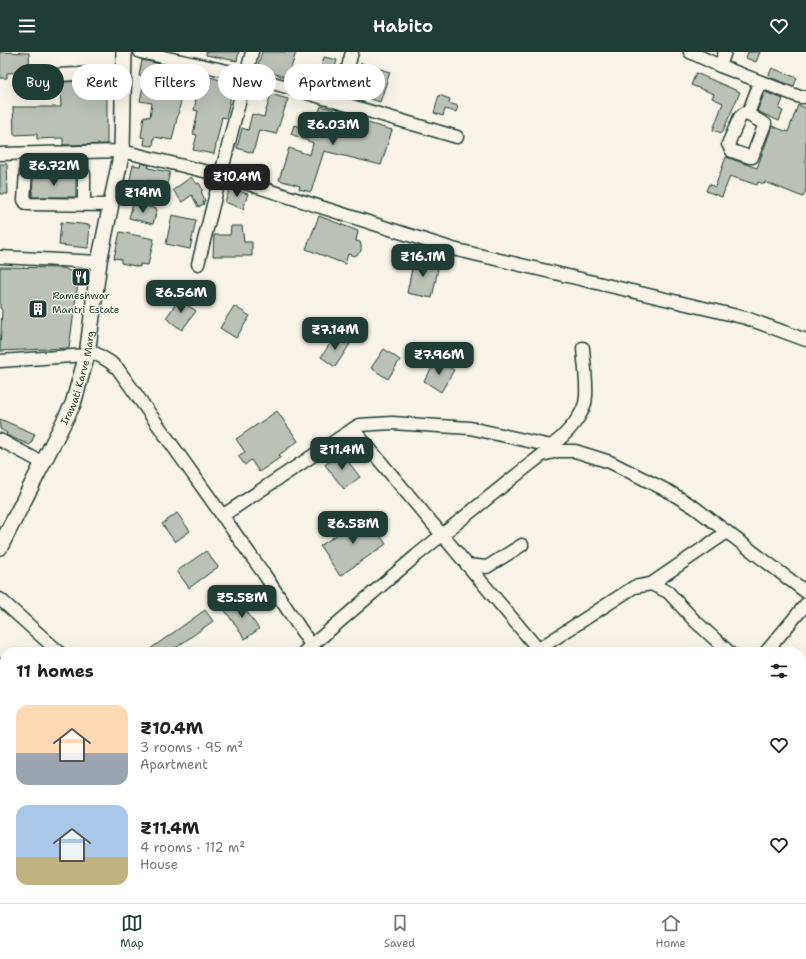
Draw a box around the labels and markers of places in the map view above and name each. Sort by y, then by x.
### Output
pin: ₹6.03M [300,112,366,146]
pin: ₹6.72M [21,153,87,187]
pin: ₹10.4M [204,164,270,198]
pin: ₹14M [119,180,167,214]
pin: ₹16.1M [390,244,456,278]
restaurant icon: Rameshwar [70,266,92,288]
pin: ₹6.56M [148,280,214,314]
place label: Rameshwar [52,289,110,302]
building icon: Mantri Estate [27,298,49,320]
place label: Mantri Estate [52,303,120,316]
pin: ₹7.14M [302,317,368,351]
pin: ₹7.96M [406,342,472,376]
pin: ₹11.4M [309,437,375,471]
pin: ₹6.58M [320,511,386,545]
pin: ₹5.58M [209,585,275,619]

